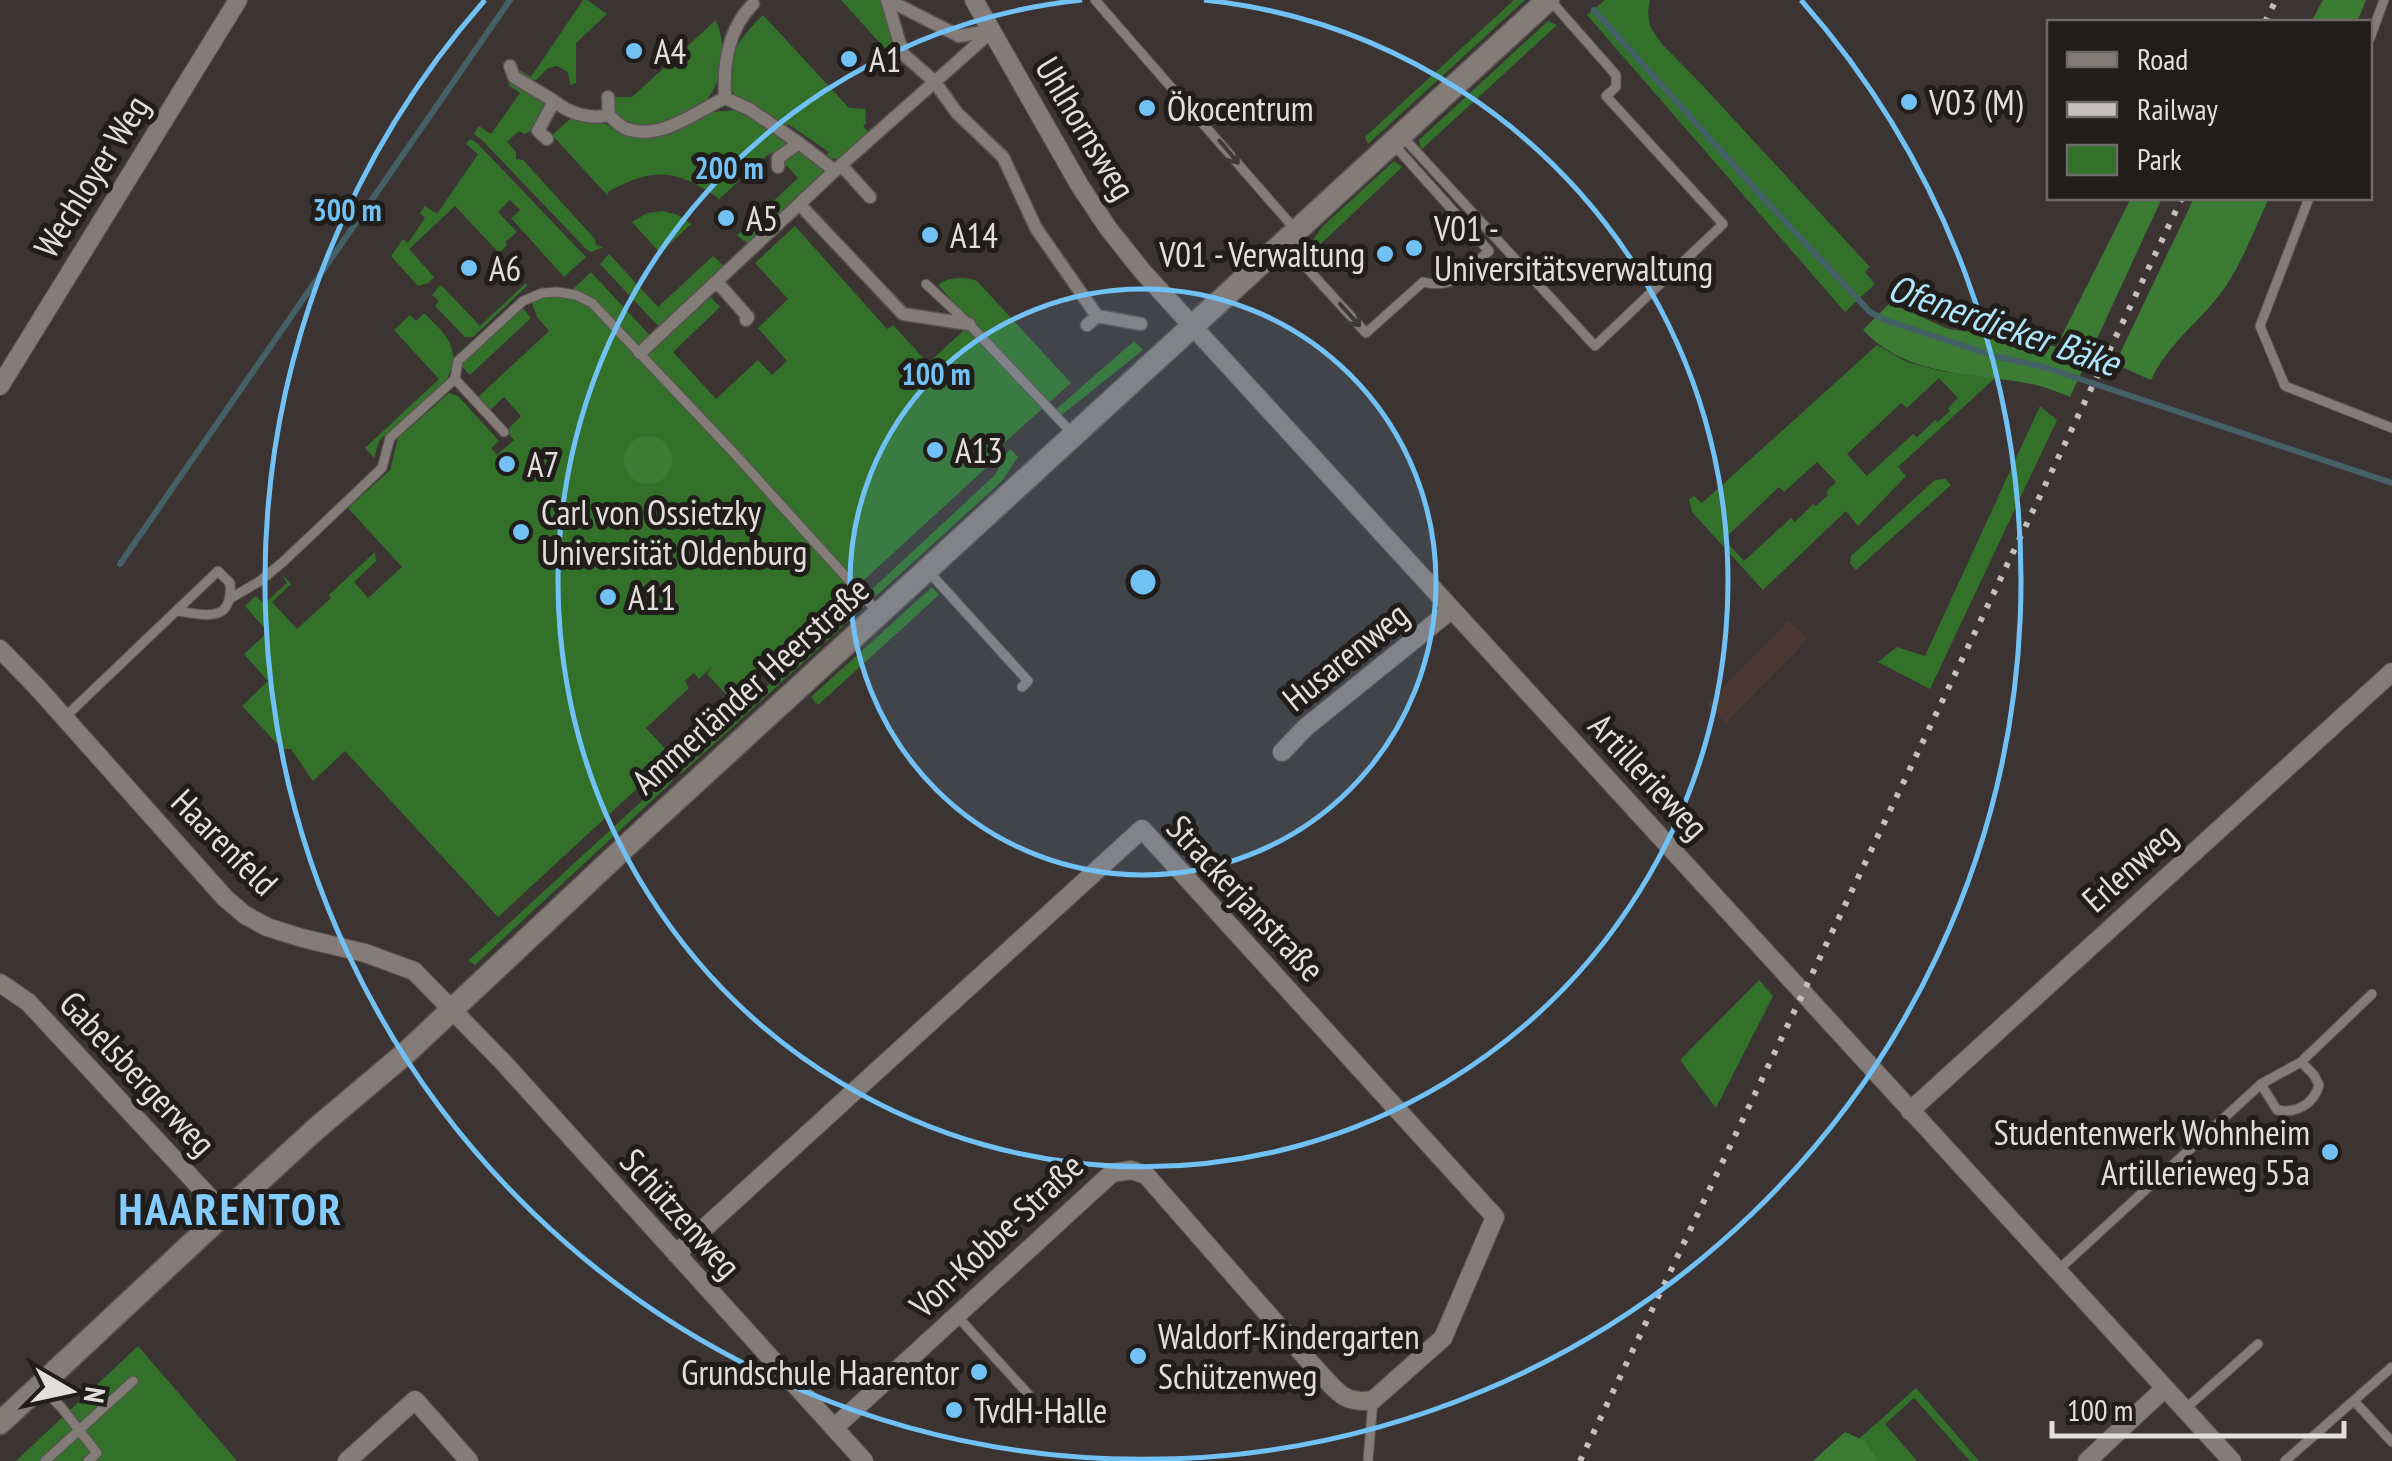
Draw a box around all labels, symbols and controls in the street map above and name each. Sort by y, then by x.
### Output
legend [2047,20,2372,200]
place label: A4 [654,28,687,74]
place label: A1 [869,36,901,82]
text: Road [2137,39,2188,78]
marker: A4 [623,40,645,62]
marker: A1 [838,48,860,70]
street label: Uhlhornsweg [1025,48,1147,208]
place label: V03 (M) [1928,79,2024,125]
place label: Ökocentrum [1167,85,1313,131]
street label: Wechloyer Weg [23,86,159,266]
text: Railway [2137,89,2219,128]
marker: V03 (M) [1898,91,1920,113]
marker: Ökocentrum [1136,97,1158,119]
one-way arrow [1217,139,1239,165]
text: Park [2137,139,2182,178]
text: 200 m [694,148,764,187]
text: 300 m [312,190,382,229]
place label: A5 [746,195,778,241]
place label: V01 - Universitätsverwaltung [1433,205,1713,291]
marker: A5 [715,207,737,229]
place label: A14 [950,212,998,258]
marker: A14 [919,224,941,246]
place label: V01 - Verwaltung [1158,231,1365,277]
marker: V01 - Universitätsverwaltung [1403,237,1425,259]
marker: V01 - Verwaltung [1374,243,1396,265]
place label: A6 [489,245,521,291]
marker: A6 [458,257,480,279]
water label: Ofenerdieker Bäke [1882,262,2128,387]
one-way arrow [1338,302,1361,327]
text: 100 m [901,354,971,393]
place label: A13 [955,427,1003,473]
marker: A13 [924,439,946,461]
place label: A7 [527,441,559,487]
marker: A7 [496,453,518,475]
place label: Carl von Ossietzky Universität Oldenburg [541,489,807,575]
marker: Carl von Ossietzky Universität Oldenburg [510,521,532,543]
centre of rings [1125,564,1161,600]
street label: Ammerländer Heerstraße [622,566,878,804]
place label: A11 [628,574,676,620]
marker: A11 [597,586,619,608]
street label: Husarenweg [1273,591,1417,721]
street label: Artillerieweg [1579,703,1719,849]
street label: Haarenfeld [162,779,288,905]
street label: Strackerjanstraße [1157,805,1335,991]
street label: Erlenweg [2072,812,2186,922]
street label: Gabelsbergerweg [50,981,226,1165]
place label: Studentenwerk Wohnheim Artillerieweg 55a [1994,1109,2310,1195]
street label: Schützenweg [611,1138,751,1288]
marker: Studentenwerk Wohnheim Artillerieweg 55a [2319,1141,2341,1163]
street label: Von-Kobbe-Straße [899,1143,1092,1328]
district label: HAARENTOR [119,1179,343,1237]
place label: Waldorf-Kindergarten Schützenweg [1158,1313,1420,1399]
north arrow [20,1341,120,1441]
marker: Waldorf-Kindergarten Schützenweg [1127,1345,1149,1367]
place label: Grundschule Haarentor [681,1349,959,1395]
marker: Grundschule Haarentor [968,1361,990,1383]
scale bar [2052,1376,2344,1438]
text: N [76,1385,115,1405]
place label: TvdH-Halle [974,1387,1107,1433]
text: 100 m [2067,1390,2133,1429]
marker: TvdH-Halle [943,1399,965,1421]

